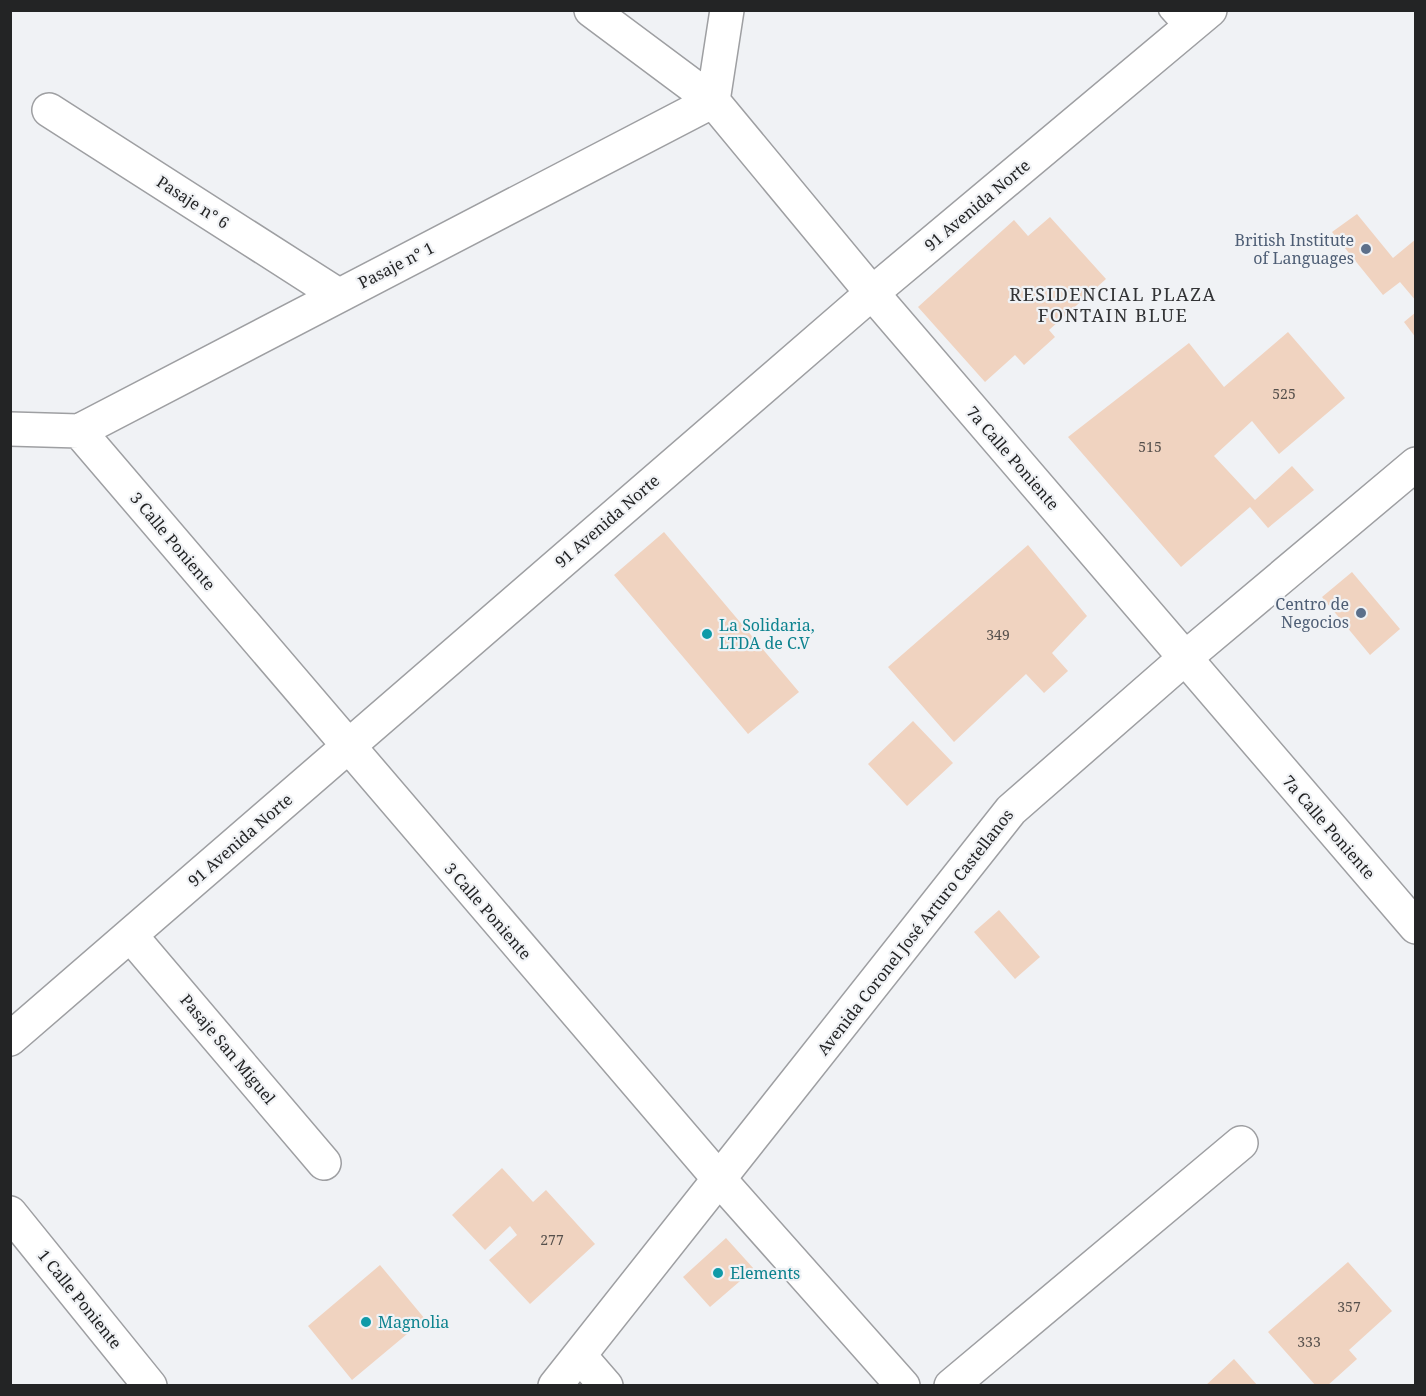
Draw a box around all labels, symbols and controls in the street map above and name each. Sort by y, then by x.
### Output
street label: 91 Avenida Norte [919,154,1035,256]
street label: Pasaje n° 6 [153,170,234,234]
place label: British Institute of Languages [1234,229,1354,269]
street label: Pasaje n° 1 [354,237,438,293]
marker: British Institute of Languages [1359,242,1373,256]
district label: RESIDENCIAL PLAZA FONTAIN BLUE [1009,282,1217,327]
house number: 525 [1272,384,1296,403]
street label: 7a Calle Poniente [962,401,1064,515]
house number: 515 [1138,437,1162,456]
street label: 91 Avenida Norte [550,469,664,573]
street label: 3 Calle Poniente [125,487,221,595]
place label: Centro de Negocios [1275,593,1349,633]
marker: Centro de Negocios [1354,606,1368,620]
place label: La Solidaria, LTDA de C.V [719,614,815,654]
house number: 349 [986,625,1010,644]
marker: La Solidaria, LTDA de C.V [700,627,714,641]
street label: 7a Calle Poniente [1278,770,1380,884]
street label: 91 Avenida Norte [183,788,297,892]
street label: Avenida Coronel José Arturo Castellanos [812,804,1018,1060]
street label: 3 Calle Poniente [440,858,536,964]
street label: Pasaje San Miguel [176,989,280,1109]
house number: 277 [540,1230,564,1249]
street label: 1 Calle Poniente [33,1245,127,1353]
place label: Elements [730,1262,800,1284]
marker: Elements [711,1266,725,1280]
house number: 357 [1337,1297,1361,1316]
place label: Magnolia [378,1311,449,1333]
marker: Magnolia [359,1315,373,1329]
house number: 333 [1297,1332,1321,1351]

